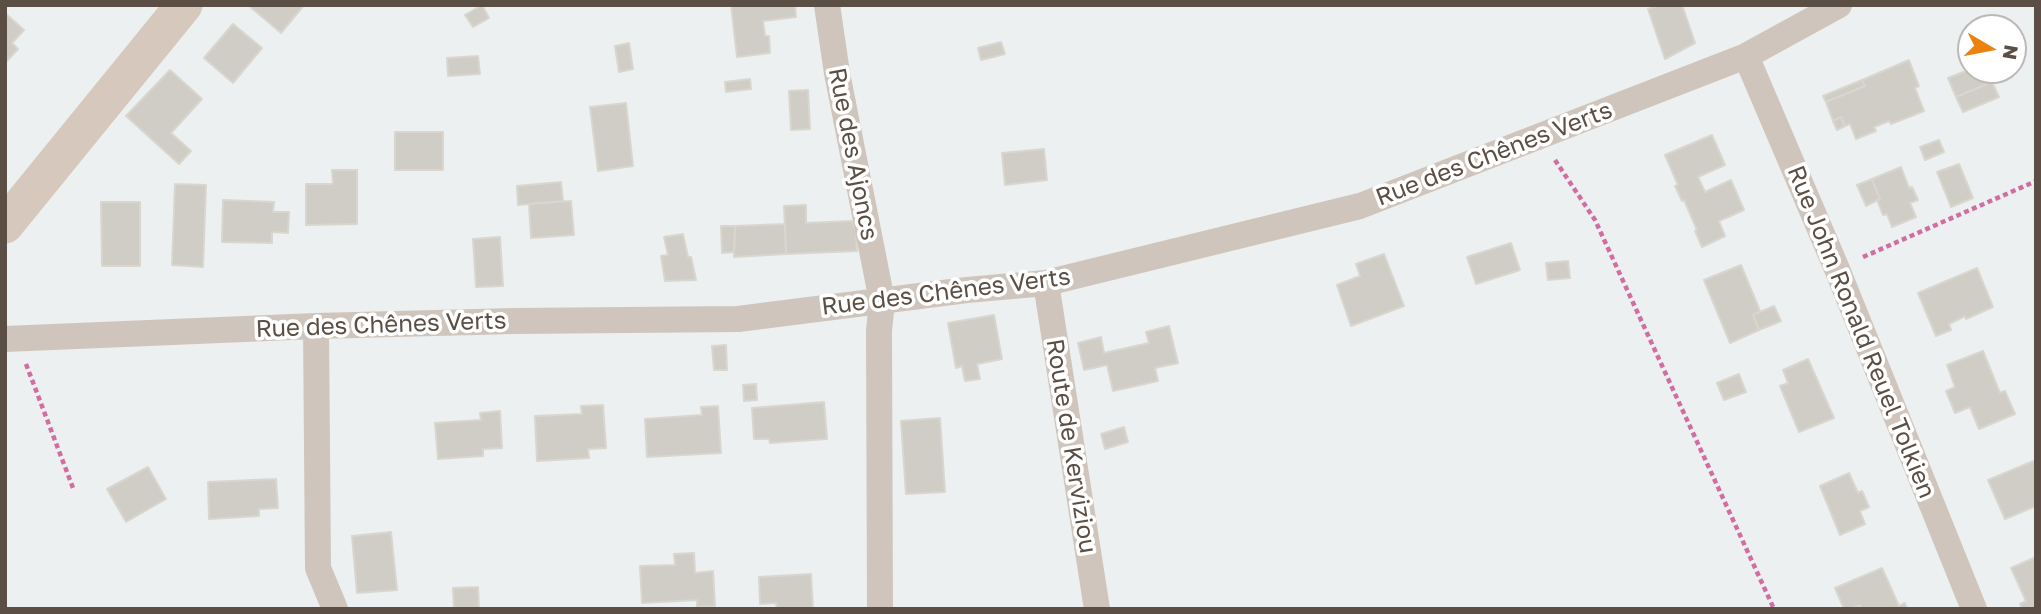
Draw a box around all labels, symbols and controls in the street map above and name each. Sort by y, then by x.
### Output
north arrow [1957,14,2027,84]
text: N [1999,43,2024,61]
street label: Rue des Ajoncs [822,65,884,243]
street label: Rue des Chênes Verts [1372,96,1616,212]
street label: Rue John Ronald Reuel Tolkien [1781,162,1941,502]
street label: Rue des Chênes Verts [820,262,1072,322]
street label: Rue des Chênes Verts [255,306,507,344]
street label: Route de Kerviziou [1040,337,1102,555]

